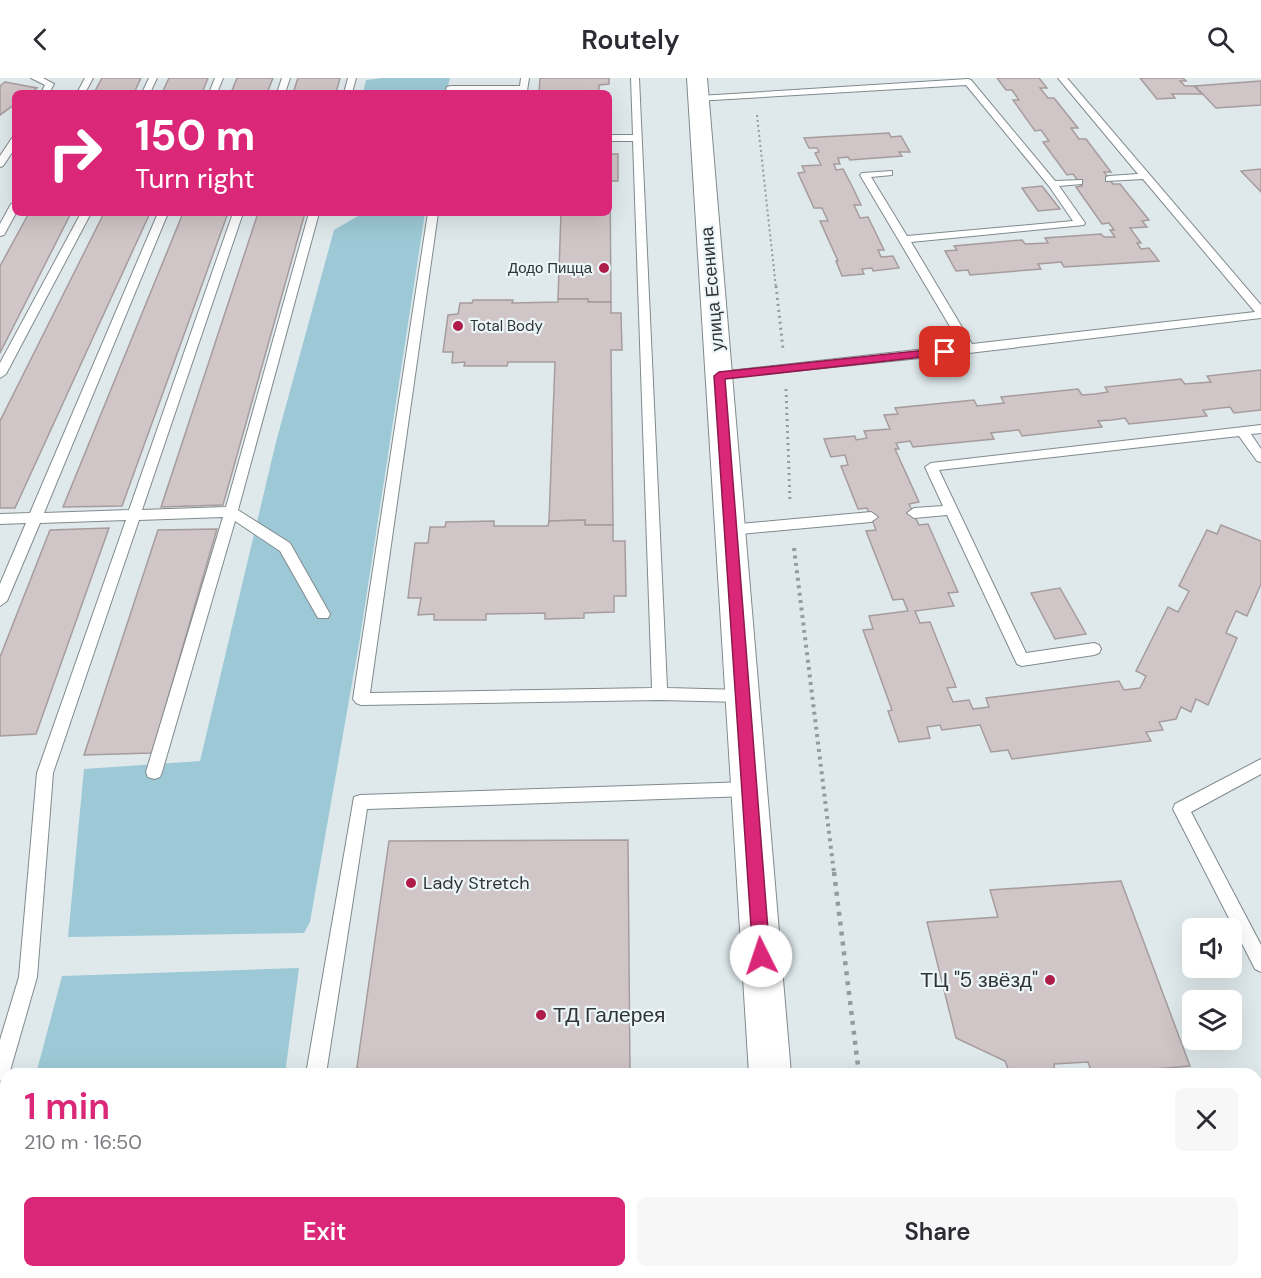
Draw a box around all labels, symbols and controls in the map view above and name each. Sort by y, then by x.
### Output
text: Routely [581,22,680,57]
icon: back [24,23,57,56]
icon: search [1204,23,1237,56]
text: 150 m [135,108,255,163]
icon: right [36,114,114,192]
text: Turn right [135,161,255,196]
street label: улица Есенина [695,225,729,352]
place label: Додо Пицца [508,258,593,278]
marker: Додо Пицца [597,261,611,275]
place label: Total Body [470,316,543,336]
marker: Total Body [451,319,465,333]
pin [919,326,970,377]
icon: arrive [928,335,961,368]
place label: Lady Stretch [423,871,530,895]
marker: Lady Stretch [404,876,418,890]
map controls [1182,918,1242,1050]
button: sound [1182,918,1242,978]
position arrow [729,924,793,988]
place label: ТЦ "5 звёзд" [920,966,1038,994]
marker: ТЦ "5 звёзд" [1043,973,1057,987]
button: layers [1182,990,1242,1050]
place label: ТД Галерея [553,1001,665,1029]
marker: ТД Галерея [534,1008,548,1022]
text: 1 min [24,1083,110,1130]
button: close [1175,1088,1238,1151]
text: 210 m · 16:50 [24,1129,142,1155]
button: Exit [24,1197,625,1266]
button: Share [637,1197,1238,1266]

